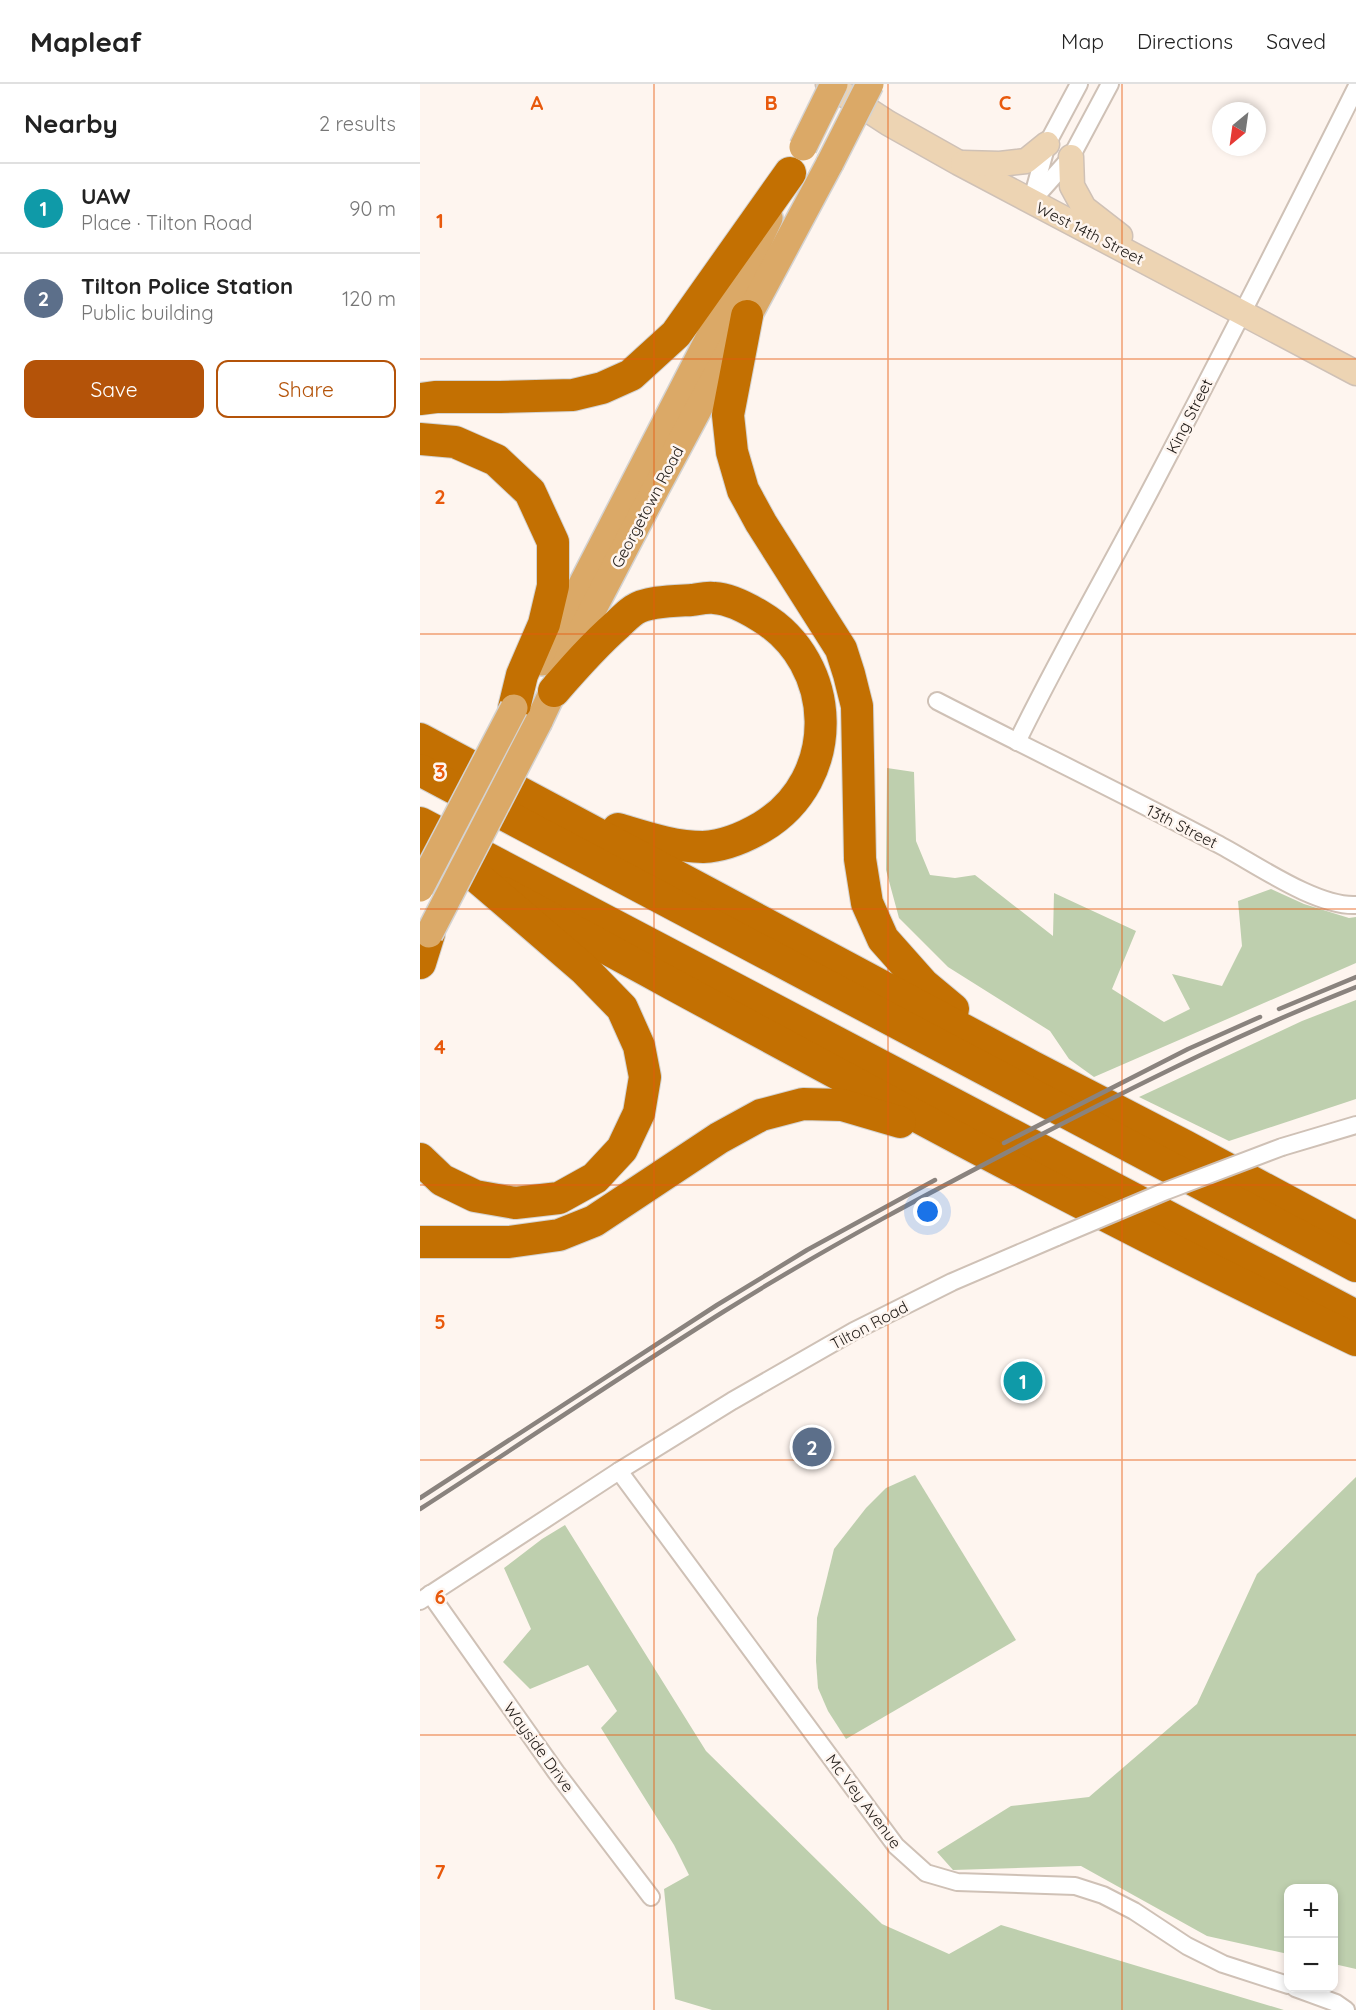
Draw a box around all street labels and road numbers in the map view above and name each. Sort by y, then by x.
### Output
street label: West 14th Street [1033,197,1147,269]
street label: King Street [1162,375,1216,457]
street label: Georgetown Road [607,443,687,571]
street label: 13th Street [1143,800,1221,852]
street label: Tilton Road [827,1296,911,1354]
street label: Wayside Drive [500,1698,578,1796]
street label: Mc Vey Avenue [822,1750,906,1852]

